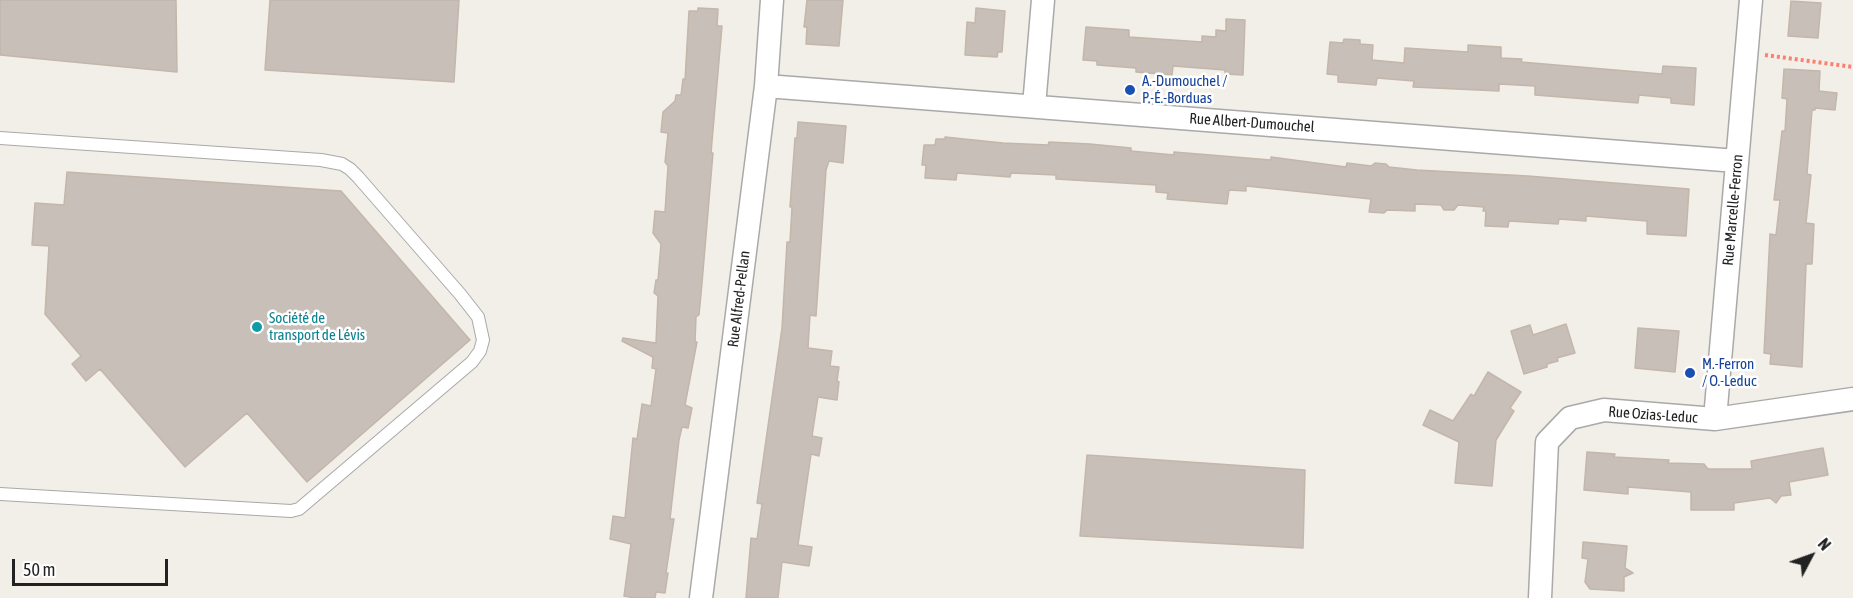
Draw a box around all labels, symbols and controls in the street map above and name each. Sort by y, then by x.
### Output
place label: A.-Dumouchel / P.-É.-Borduas [1142,72,1227,107]
marker: A.-Dumouchel / P.-É.-Borduas [1123,83,1137,97]
street label: Rue Albert-Dumouchel [1189,110,1315,136]
street label: Rue Marcelle-Ferron [1719,154,1747,266]
street label: Rue Alfred-Pellan [724,250,754,348]
place label: Société de transport de Lévis [269,309,365,344]
marker: Société de transport de Lévis [250,320,264,334]
place label: M.-Ferron / O.-Leduc [1702,355,1756,390]
marker: M.-Ferron / O.-Leduc [1683,366,1697,380]
street label: Rue Ozias-Leduc [1608,403,1698,427]
north arrow [1781,526,1841,586]
text: N [1815,535,1834,554]
scale bar [15,547,171,585]
text: 50 m [23,559,55,580]

